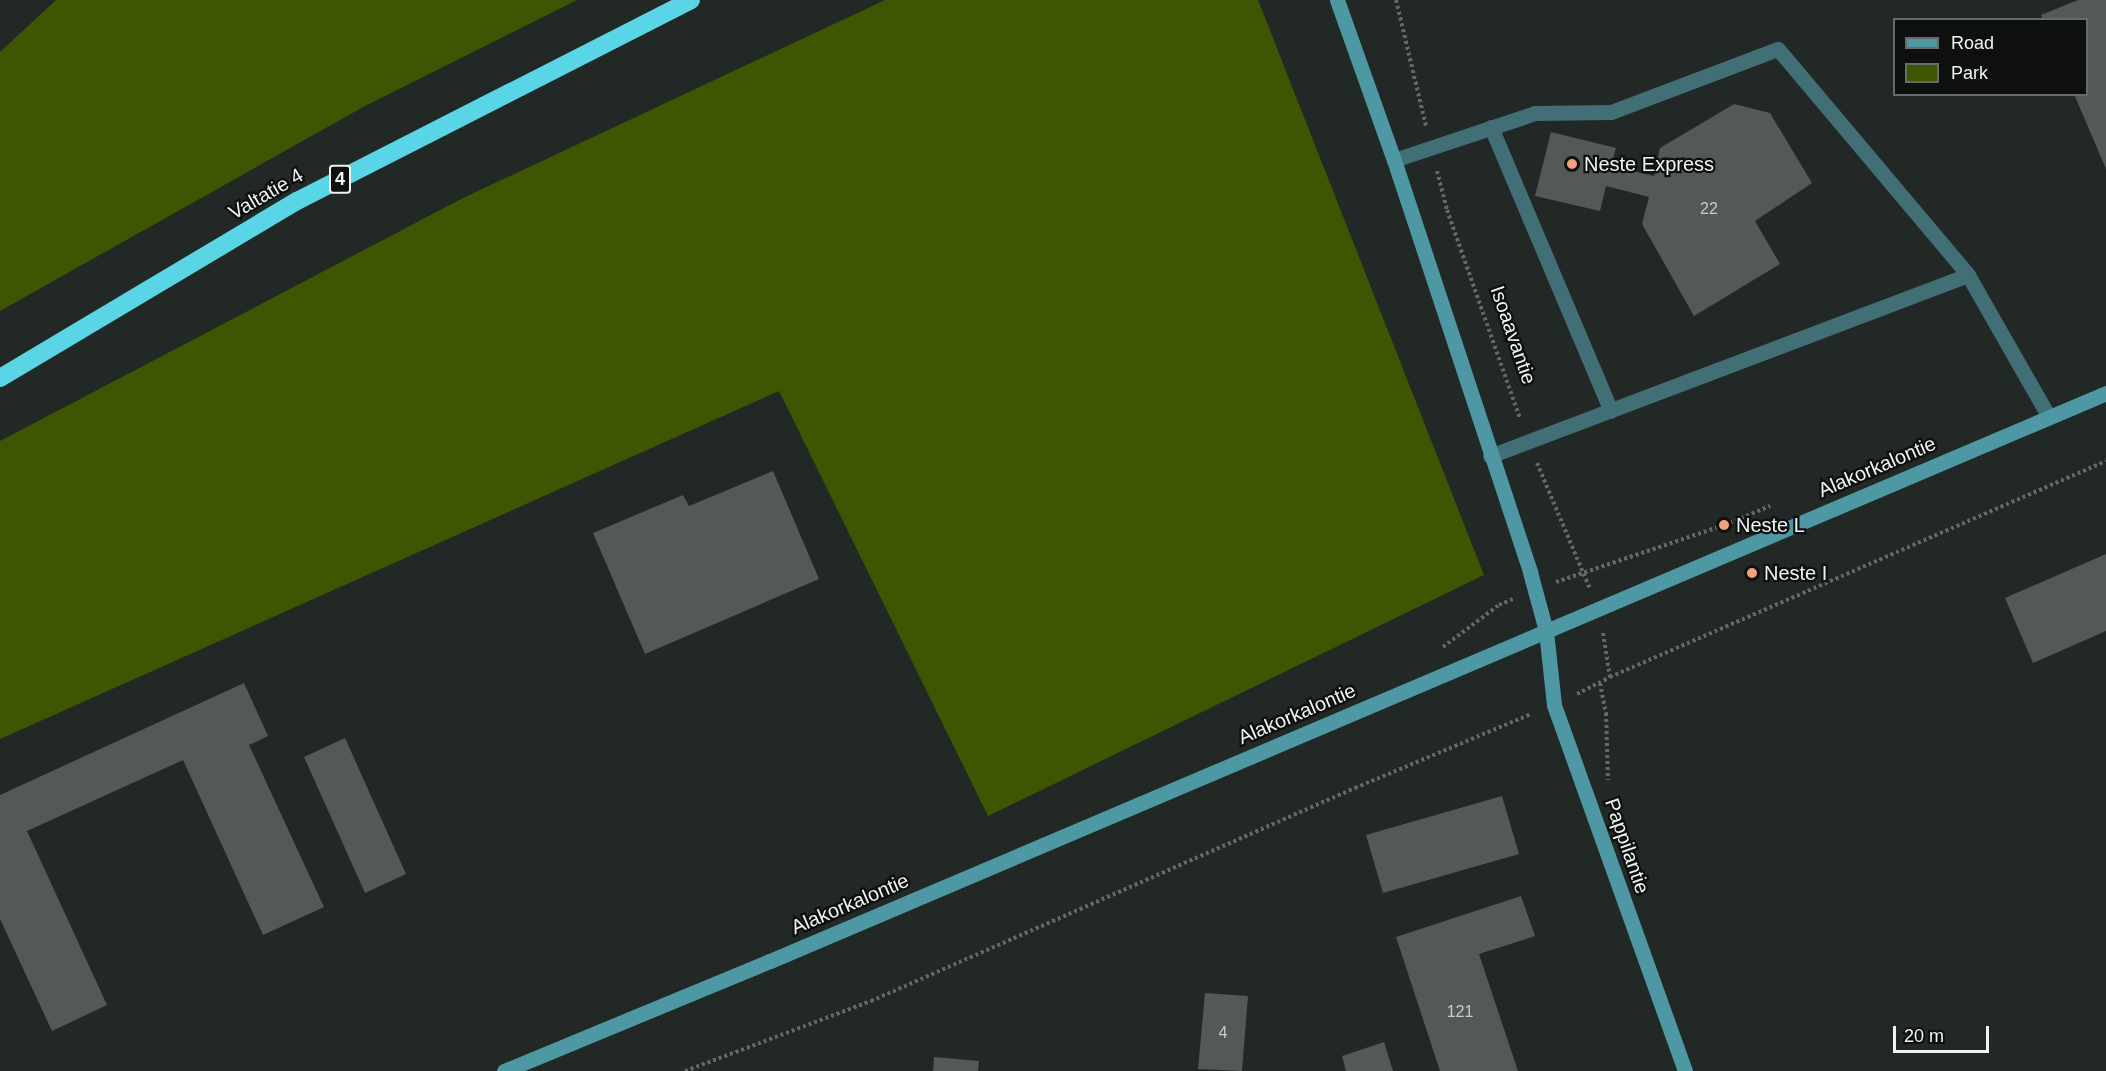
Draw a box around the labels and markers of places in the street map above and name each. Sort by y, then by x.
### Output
place label: Neste Express [1584,152,1714,176]
marker: Neste Express [1565,157,1579,171]
place label: Neste L [1736,513,1805,537]
marker: Neste L [1717,518,1731,532]
place label: Neste I [1764,561,1827,585]
marker: Neste I [1745,566,1759,580]

